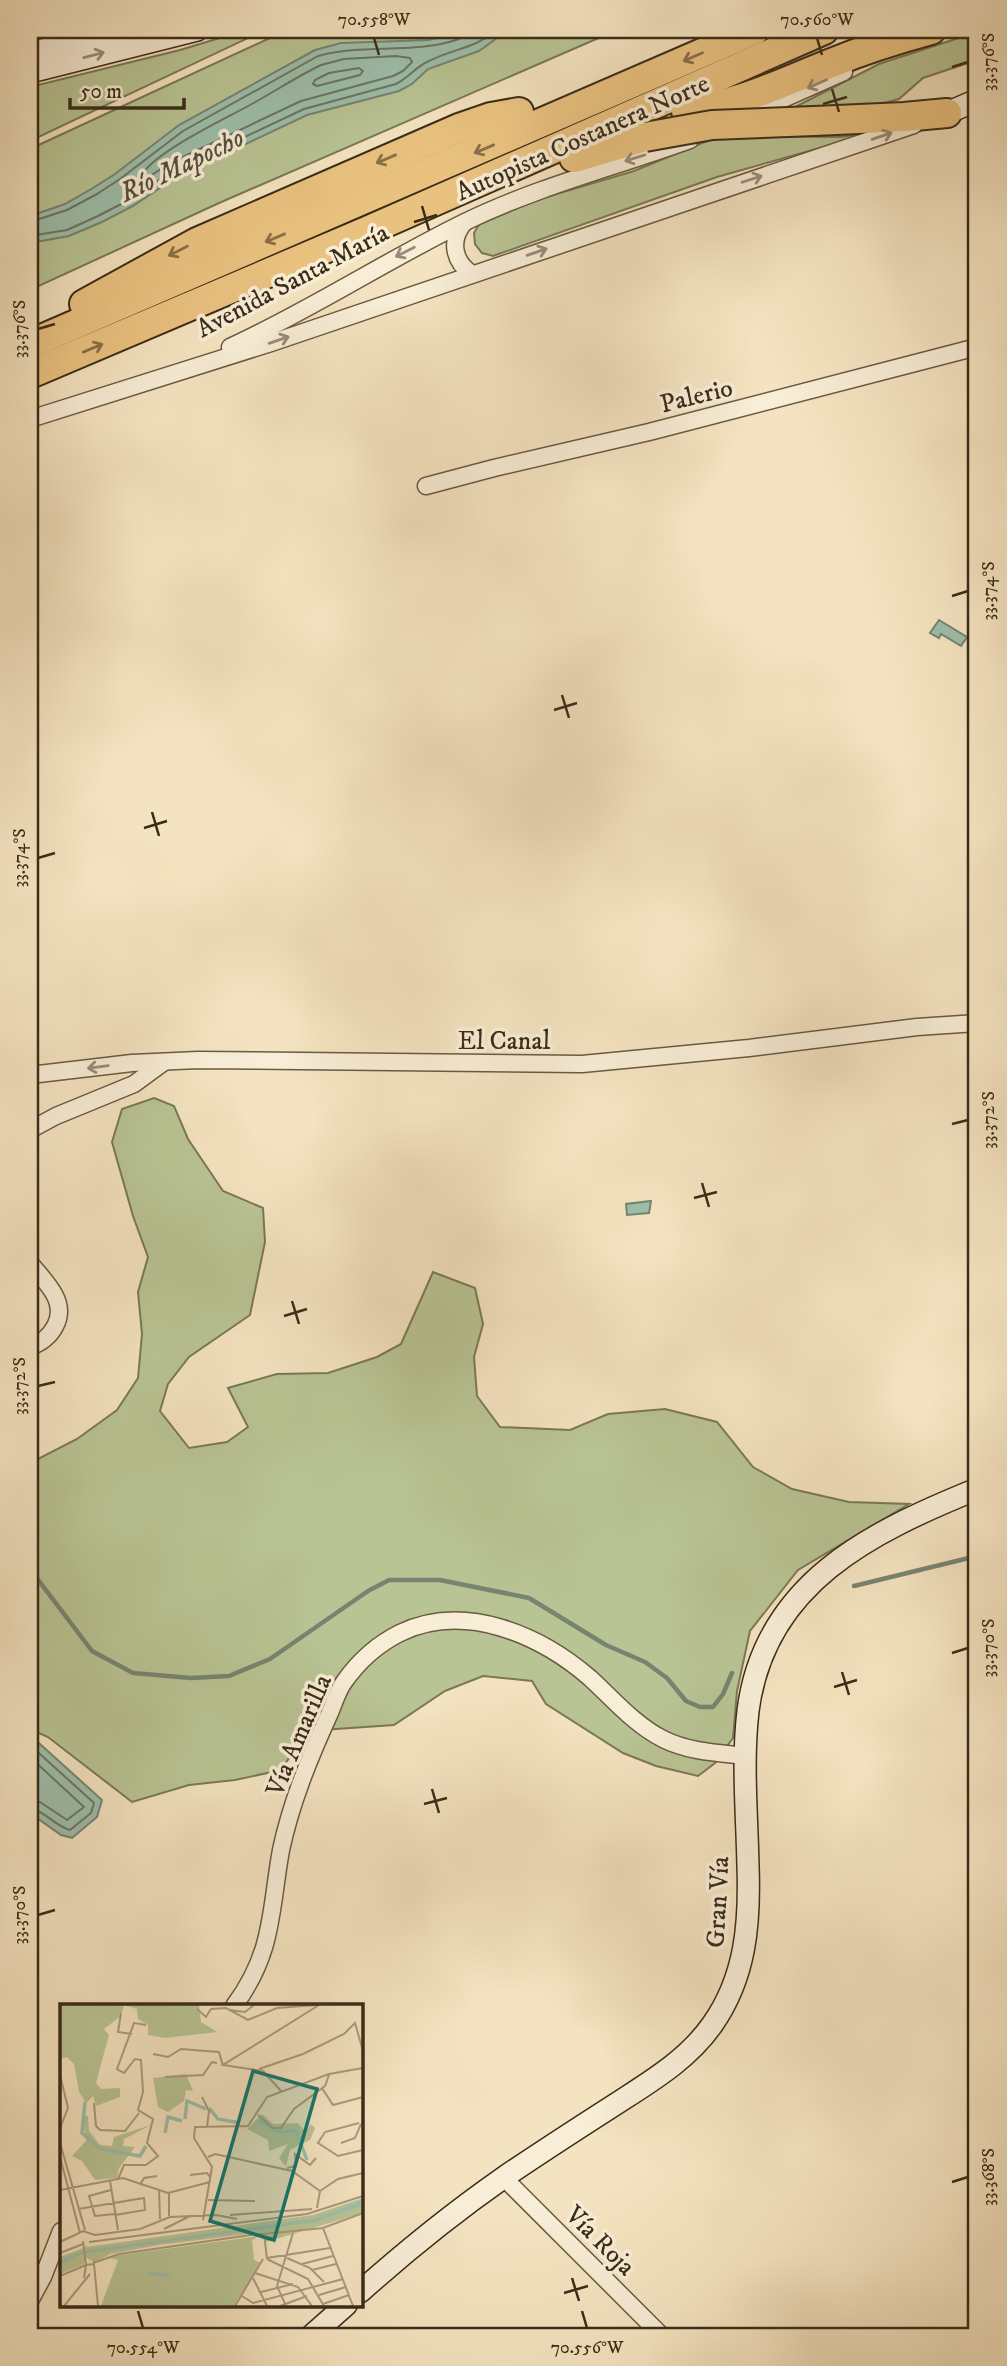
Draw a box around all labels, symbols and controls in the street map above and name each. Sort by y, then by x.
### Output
text: 70.558°W [338,9,411,31]
text: 70.560°W [780,9,854,31]
text: 33.376°S [978,33,1000,91]
one-way arrow [82,48,105,61]
one-way arrow [682,51,704,64]
scale bar [70,66,184,110]
street label: Autopista Costanera Norte [451,68,715,209]
one-way arrow [807,78,828,91]
text: 50 m [80,79,122,105]
water label: Río Mapocho [113,120,250,211]
one-way arrow [871,129,893,141]
one-way arrow [474,143,495,156]
one-way arrow [375,153,397,166]
one-way arrow [624,153,646,166]
one-way arrow [741,172,763,185]
street label: Avenida Santa María [191,217,395,346]
one-way arrow [265,233,286,246]
one-way arrow [168,245,189,259]
one-way arrow [525,245,547,257]
one-way arrow [395,246,416,260]
text: 33.376°S [9,300,31,358]
one-way arrow [268,333,290,345]
one-way arrow [81,340,103,353]
street label: Palerio [657,372,736,421]
text: 33.374°S [978,561,1000,621]
text: 33.374°S [9,828,31,888]
street label: El Canal [458,1025,550,1058]
one-way arrow [88,1061,110,1074]
text: 33.372°S [978,1091,1000,1149]
text: 33.372°S [9,1357,31,1415]
text: 33.370°S [978,1619,1000,1677]
street label: Vía Amarilla [259,1670,340,1802]
street label: Gran Vía [700,1856,737,1949]
text: 33.370°S [9,1886,31,1944]
inset map [60,2004,362,2306]
text: 33.368°S [978,2148,1000,2206]
street label: Vía Roja [557,2198,642,2283]
text: 70.554°W [107,2337,180,2359]
text: 70.556°W [551,2337,624,2359]

